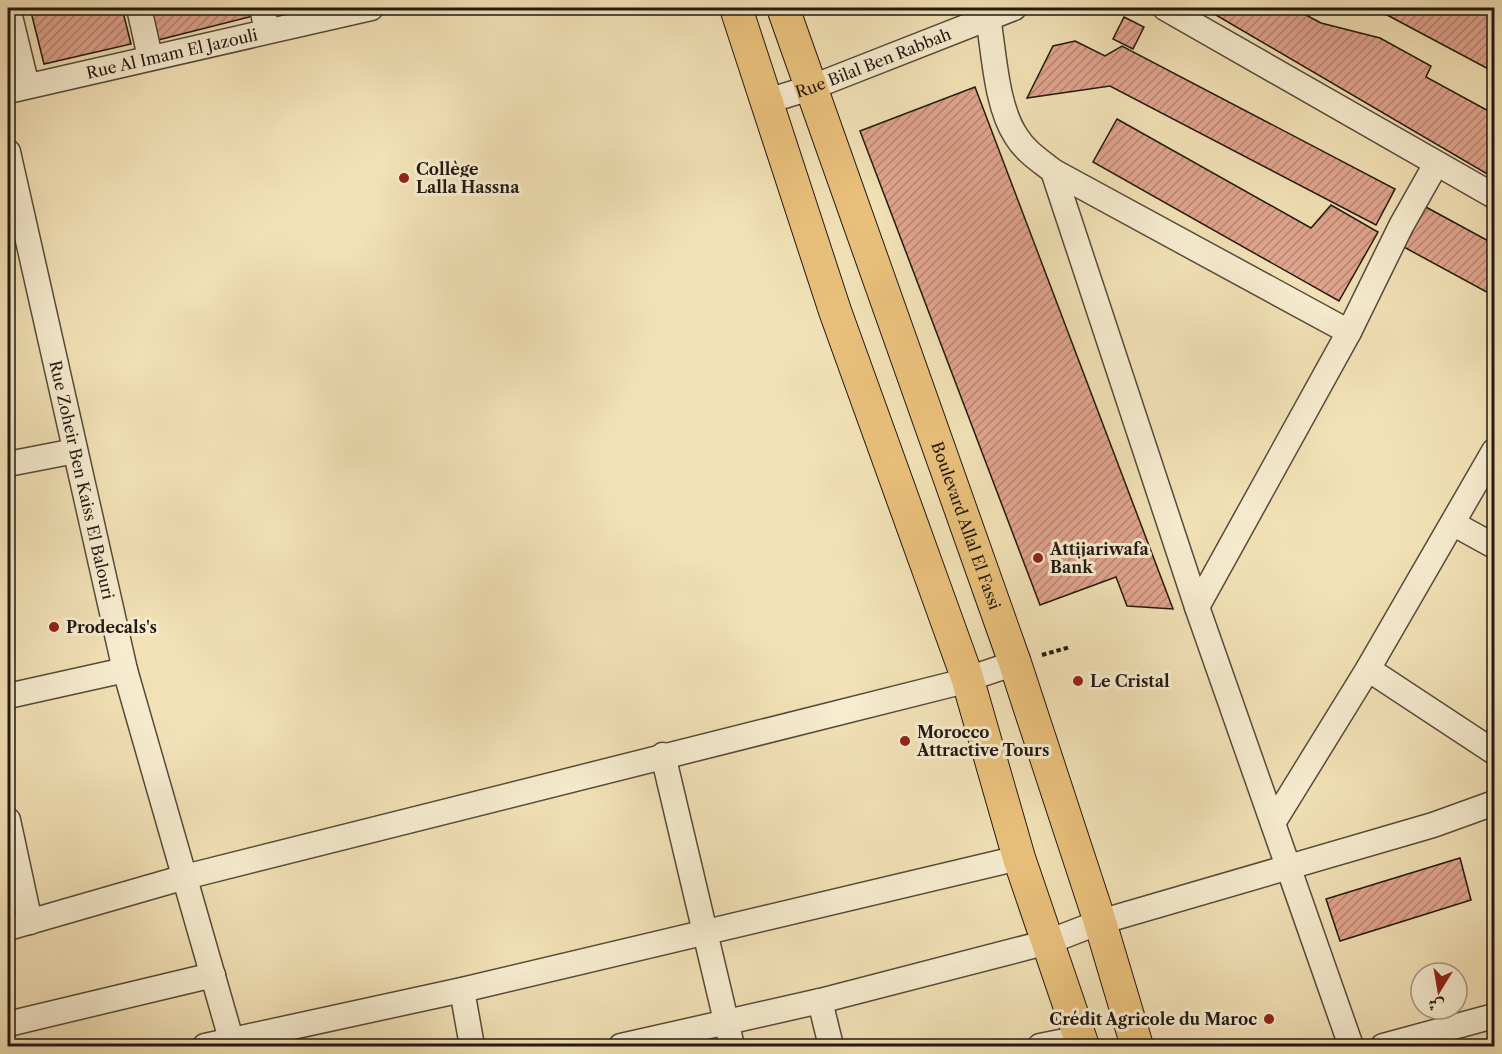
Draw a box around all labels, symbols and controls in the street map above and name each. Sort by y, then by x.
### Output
street label: Rue Al Imam El Jazouli [84,24,259,83]
street label: Rue Bilal Ben Rabbah [793,24,954,102]
place label: Collège Lalla Hassna [416,159,520,197]
marker: Collège Lalla Hassna [397,171,411,185]
street label: Rue Zoheir Ben Kaiss El Balouri [45,358,119,601]
street label: Boulevard Allal El Fassi [927,439,1005,612]
place label: Attijariwafa Bank [1049,539,1149,577]
marker: Attijariwafa Bank [1031,551,1045,565]
place label: Prodecals's [66,617,157,637]
marker: Prodecals's [47,620,61,634]
place label: Le Cristal [1090,671,1170,691]
marker: Le Cristal [1071,674,1085,688]
place label: Morocco Attractive Tours [916,722,1049,760]
marker: Morocco Attractive Tours [898,734,912,748]
north arrow [1409,961,1469,1021]
text: ش [1426,994,1446,1017]
place label: Crédit Agricole du Maroc [1049,1009,1257,1029]
marker: Crédit Agricole du Maroc [1262,1012,1276,1026]

